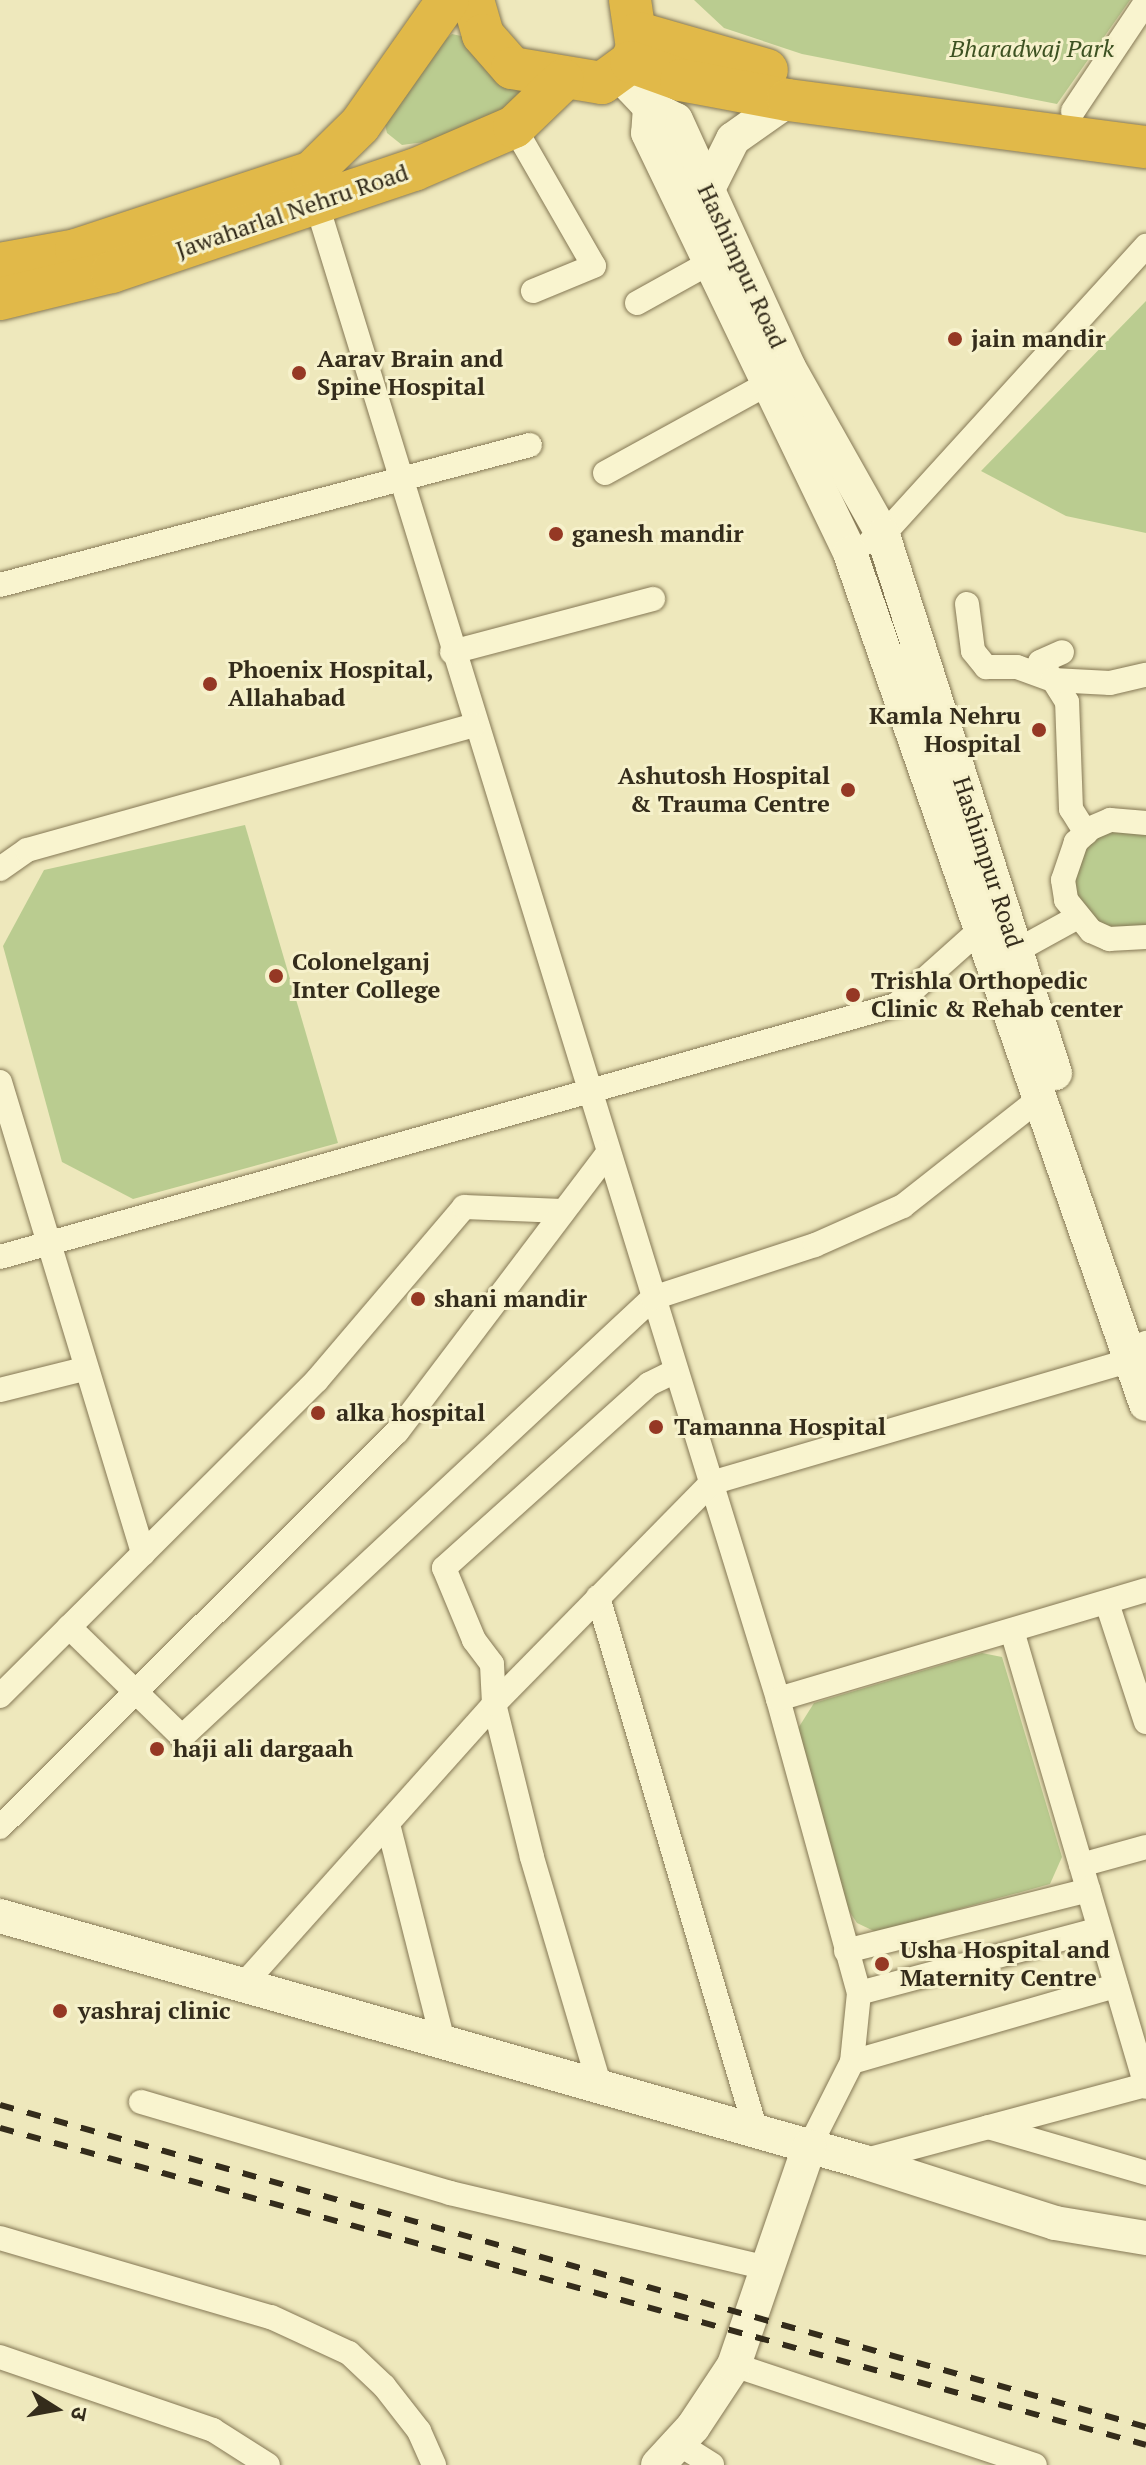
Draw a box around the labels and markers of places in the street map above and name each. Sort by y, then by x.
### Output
place label: jain mandir [971,325,1106,353]
marker: jain mandir [946,330,964,348]
place label: Aarav Brain and Spine Hospital [317,345,503,401]
marker: Aarav Brain and Spine Hospital [288,362,310,384]
place label: ganesh mandir [572,520,744,548]
marker: ganesh mandir [547,525,565,543]
place label: Phoenix Hospital, Allahabad [228,656,434,712]
marker: Phoenix Hospital, Allahabad [199,673,221,695]
place label: Kamla Nehru Hospital [869,702,1021,758]
marker: Kamla Nehru Hospital [1028,719,1050,741]
place label: Ashutosh Hospital & Trauma Centre [618,762,830,818]
marker: Ashutosh Hospital & Trauma Centre [837,779,859,801]
place label: Colonelganj Inter College [292,948,440,1004]
marker: Colonelganj Inter College [267,967,285,985]
place label: Trishla Orthopedic Clinic & Rehab center [871,967,1123,1023]
marker: Trishla Orthopedic Clinic & Rehab center [842,984,864,1006]
place label: shani mandir [434,1285,587,1313]
marker: shani mandir [409,1290,427,1308]
place label: alka hospital [336,1399,485,1427]
marker: alka hospital [307,1402,329,1424]
place label: Tamanna Hospital [674,1413,886,1441]
marker: Tamanna Hospital [645,1416,667,1438]
place label: haji ali dargaah [173,1735,353,1763]
marker: haji ali dargaah [148,1740,166,1758]
place label: Usha Hospital and Maternity Centre [900,1936,1110,1992]
marker: Usha Hospital and Maternity Centre [871,1953,893,1975]
place label: yashraj clinic [78,1997,231,2025]
marker: yashraj clinic [49,2000,71,2022]

